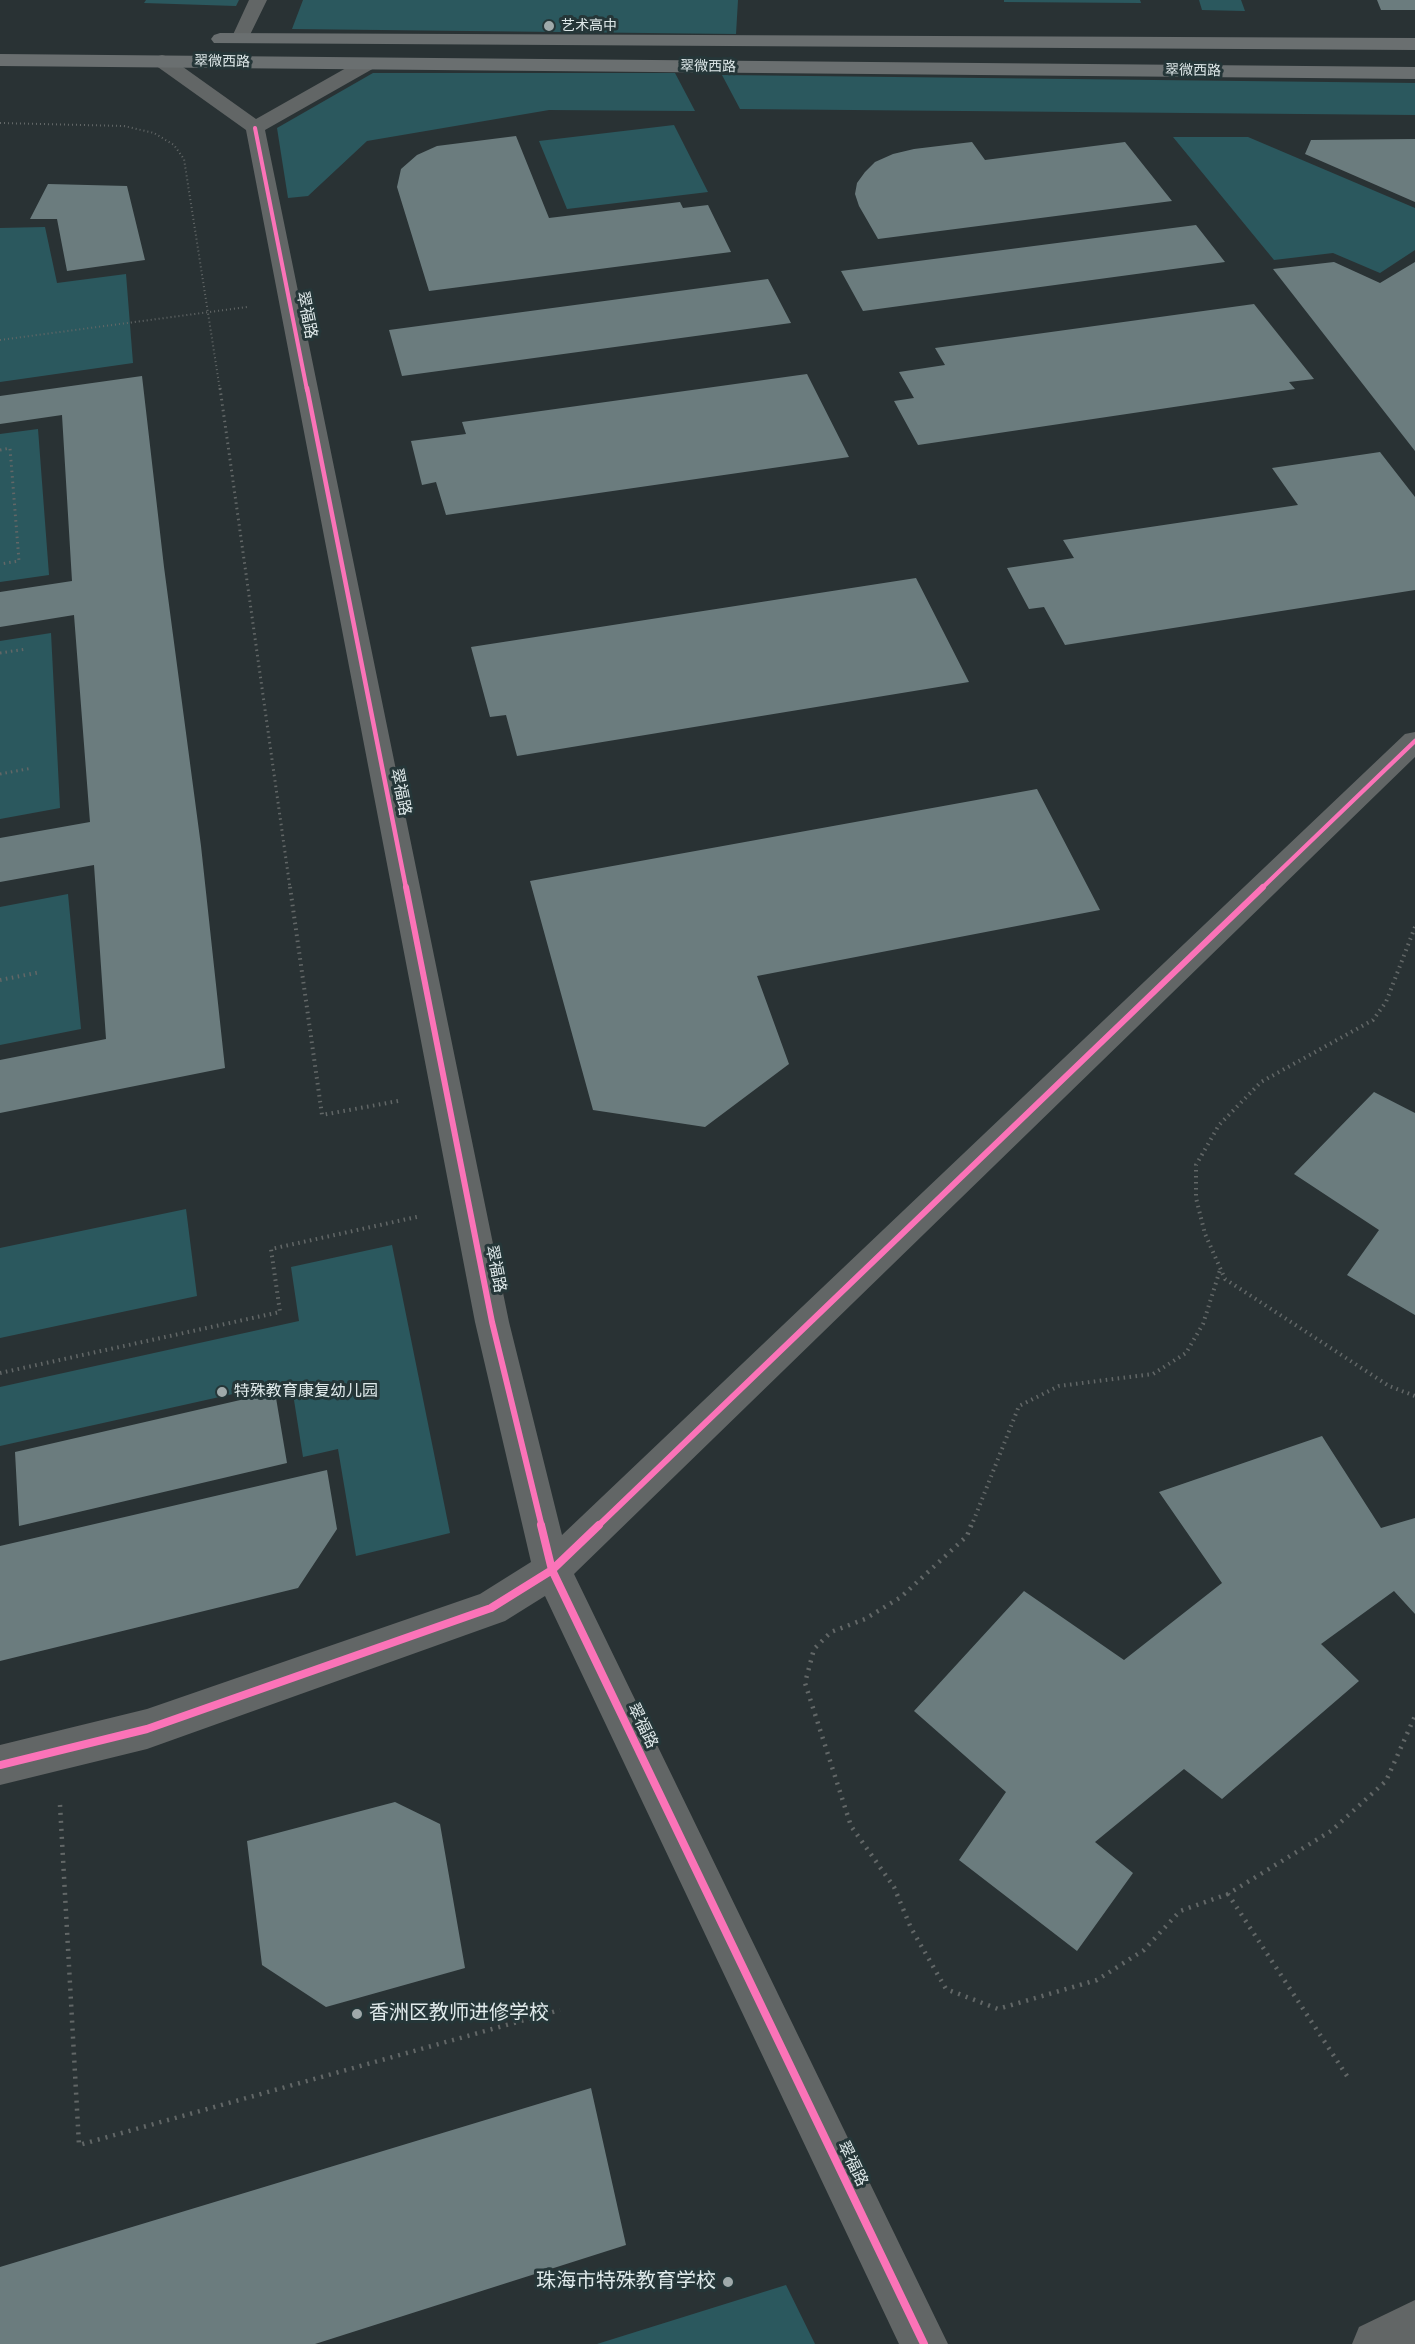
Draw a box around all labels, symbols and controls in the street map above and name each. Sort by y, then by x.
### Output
place label: 艺术高中 [561,18,617,34]
marker: 艺术高中 [542,19,556,33]
street label: 翠微西路 [194,53,250,71]
street label: 翠微西路 [680,58,736,76]
street label: 翠微西路 [1165,62,1221,80]
street label: 翠福路 [292,290,320,340]
street label: 翠福路 [386,767,414,817]
street label: 翠福路 [481,1244,509,1294]
place label: 特殊教育康复幼儿园 [234,1382,378,1402]
marker: 特殊教育康复幼儿园 [215,1385,229,1399]
street label: 翠福路 [623,1700,661,1752]
place label: 香洲区教师进修学校 [369,2002,549,2026]
marker: 香洲区教师进修学校 [350,2007,364,2021]
street label: 翠福路 [833,2138,871,2190]
place label: 珠海市特殊教育学校 [536,2270,716,2294]
marker: 珠海市特殊教育学校 [721,2275,735,2289]

